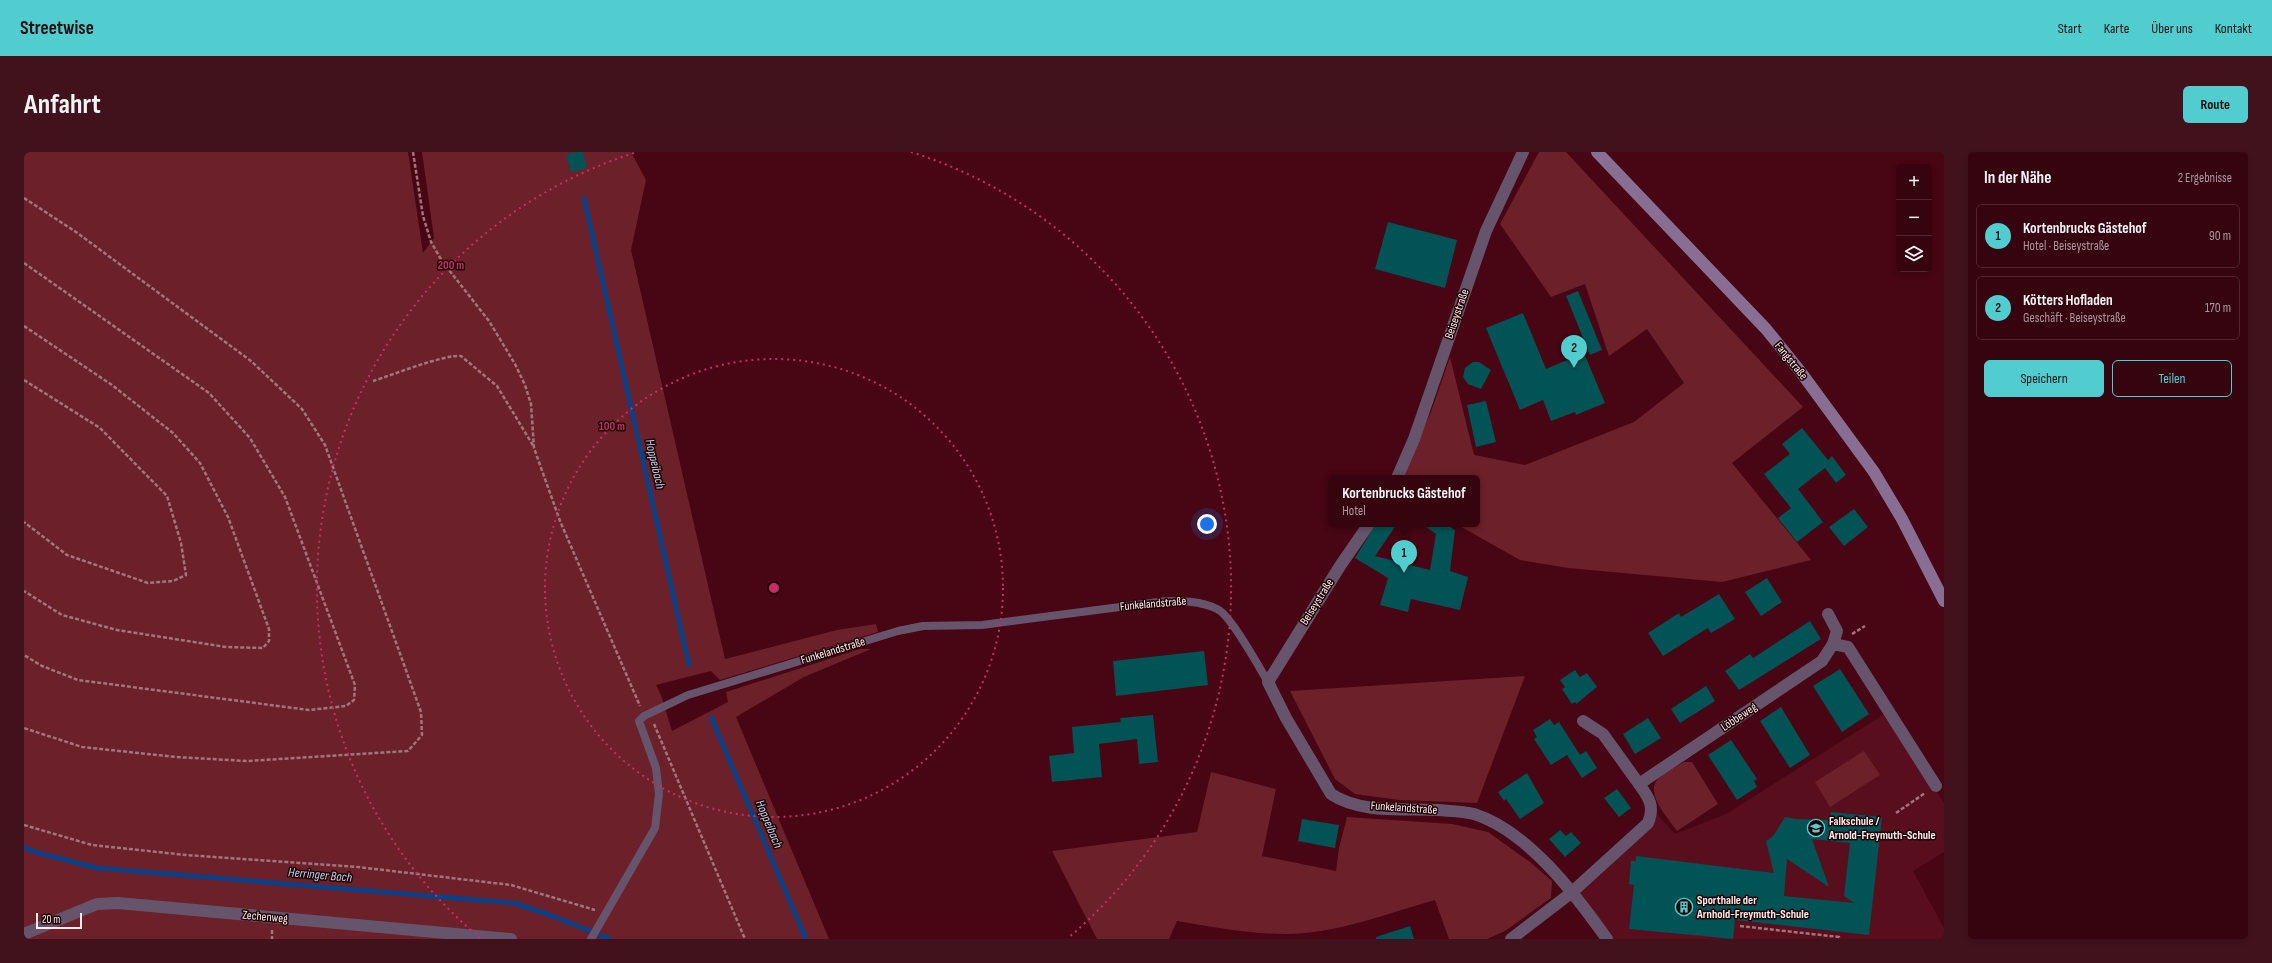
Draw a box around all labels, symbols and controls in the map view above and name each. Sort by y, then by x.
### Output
text: Streetwise [20,17,94,40]
text: Start [2058,20,2082,37]
text: Karte [2104,20,2129,37]
text: Über uns [2151,20,2193,37]
text: Kontakt [2215,20,2252,37]
button: Route [2183,86,2248,123]
text: Anfahrt [24,88,101,121]
map controls [1896,164,1932,272]
button: + [1896,164,1932,200]
text: In der Nähe [1984,168,2051,188]
text: 2 Ergebnisse [2178,170,2232,186]
button: − [1896,200,1932,236]
text: Kortenbrucks Gästehof [2023,219,2147,238]
text: 1 [1995,228,2001,244]
text: 90 m [2209,228,2231,244]
button: layers [1896,236,1932,272]
text: Hotel · Beiseystraße [2023,238,2109,254]
text: 200 m [438,258,464,273]
street label: Beiseystraße [1441,287,1473,341]
text: Kötters Hofladen [2023,291,2113,310]
text: 2 [1995,300,2001,316]
text: 170 m [2205,300,2231,316]
text: Geschäft · Beiseystraße [2023,310,2126,326]
pin: 2 [1561,335,1587,368]
street label: Fangstraße [1771,339,1811,383]
button: Speichern [1984,360,2104,397]
button: Teilen [2112,360,2232,397]
text: 100 m [599,419,625,434]
water label: Hoppeibach [641,437,669,491]
popup [1328,475,1480,527]
text: Kortenbrucks Gästehof [1342,484,1466,503]
text: Hotel [1342,503,1366,519]
your location [1197,514,1217,534]
pin: 1 [1391,540,1417,573]
street label: Beiseystraße [1297,576,1337,628]
centre of rings [767,581,781,595]
street label: Funkelandstraße [1119,594,1187,614]
street label: Funkelandstraße [799,634,867,668]
street label: Löbbeweg [1718,699,1760,734]
water label: Hoppeibach [752,798,786,851]
street label: Funkelandstraße [1370,798,1438,818]
place label: Falkschule / Arnold-Freymuth-Schule [1828,814,1936,843]
school or university icon: Falkschule / Arnold-Freymuth-Schule [1806,818,1826,838]
water label: Herringer Bach [287,864,353,886]
place label: Sporthalle der Arnhold-Freymuth-Schule [1696,893,1809,922]
building icon: Sporthalle der Arnhold-Freymuth-Schule [1674,897,1694,917]
street label: Zechenweg [242,908,289,926]
scale bar [36,911,82,930]
text: 20 m [42,913,60,926]

